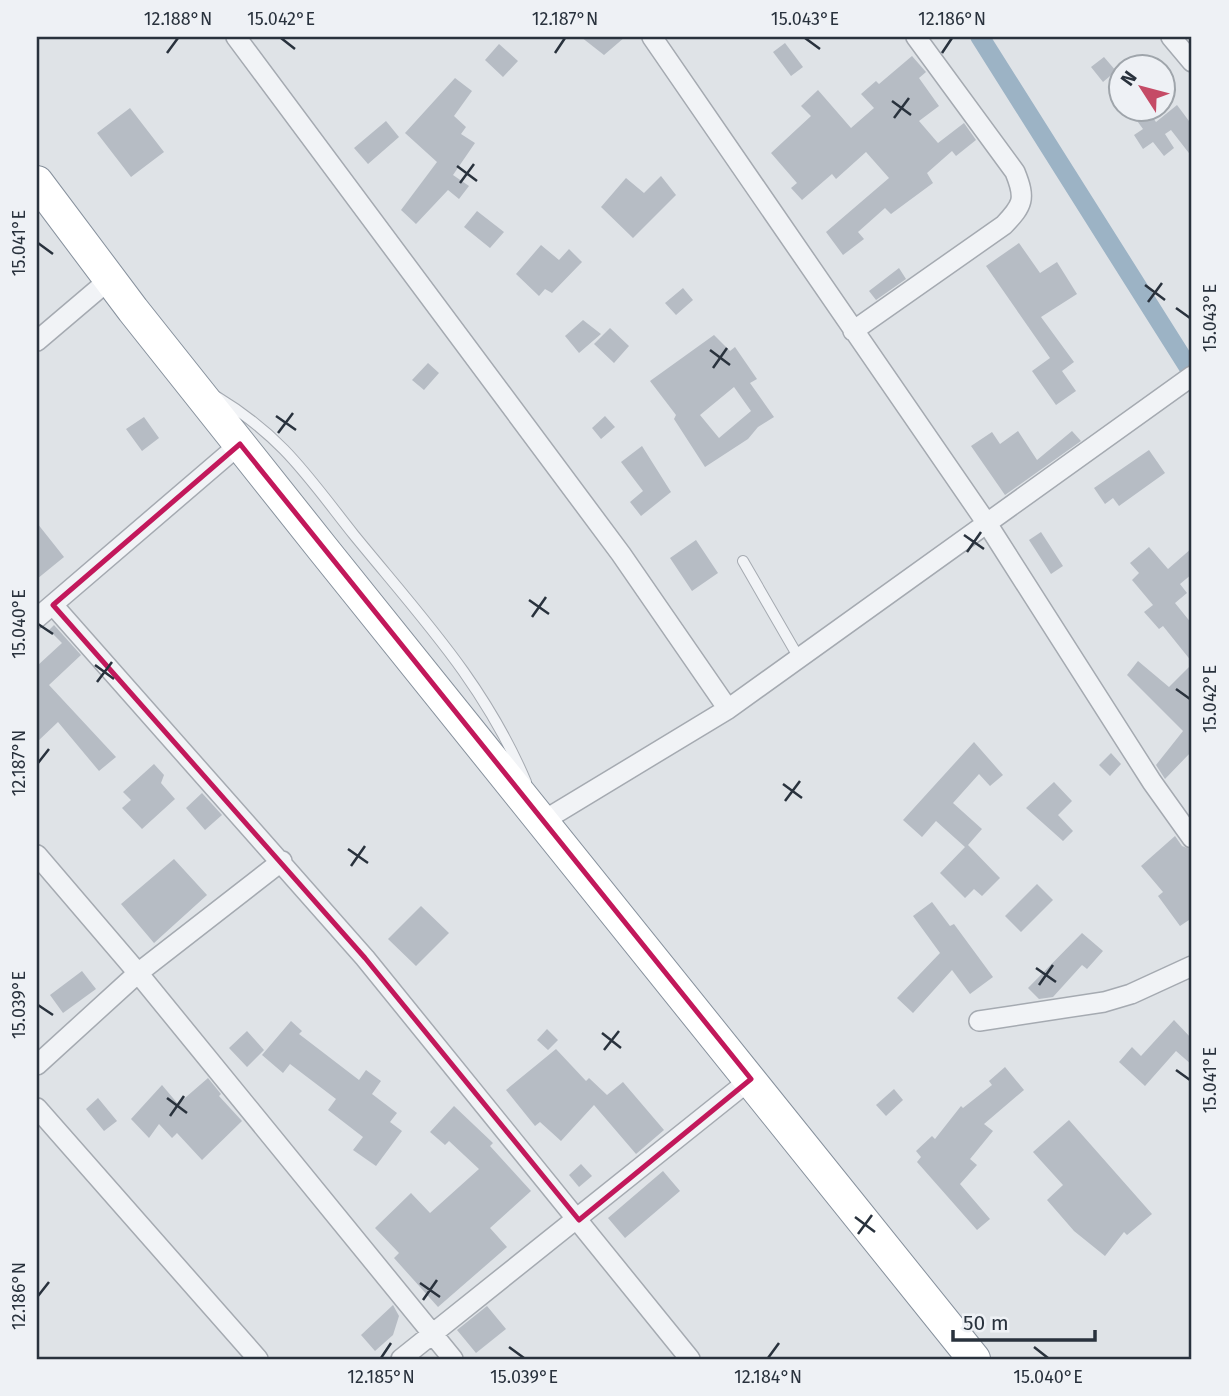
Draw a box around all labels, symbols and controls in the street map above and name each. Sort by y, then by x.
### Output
text: 12.188°N [144,8,212,30]
text: 15.042°E [247,8,315,30]
text: 12.187°N [532,8,598,30]
text: 15.043°E [771,8,839,30]
text: 12.186°N [918,8,986,30]
north arrow [1106,52,1176,122]
text: N [1116,66,1142,90]
text: 15.041°E [8,210,30,276]
text: 15.043°E [1199,284,1221,352]
text: 15.040°E [8,589,30,659]
text: 15.042°E [1199,665,1221,733]
text: 12.187°N [8,730,30,796]
text: 15.039°E [8,971,30,1039]
text: 15.041°E [1199,1047,1221,1113]
text: 12.186°N [8,1262,30,1330]
scale bar [953,1298,1094,1342]
text: 50 m [963,1310,1009,1336]
text: 12.185°N [347,1366,415,1388]
text: 15.039°E [490,1366,558,1388]
text: 12.184°N [734,1366,802,1388]
text: 15.040°E [1013,1366,1083,1388]

